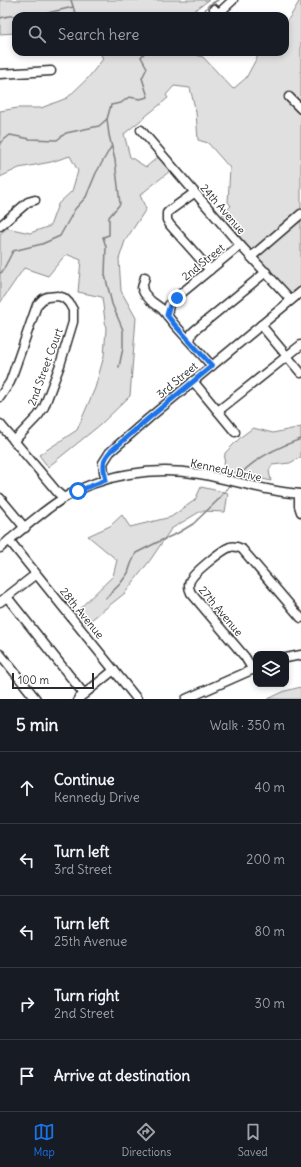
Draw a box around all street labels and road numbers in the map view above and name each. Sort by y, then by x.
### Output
street label: 24th Avenue [197,181,249,237]
street label: 2nd Street [179,240,227,283]
street label: 2nd Street Court [25,326,66,408]
street label: 3rd Street [154,359,201,401]
street label: Kennedy Drive [189,456,263,484]
street label: 27th Avenue [196,583,246,639]
street label: 28th Avenue [57,585,107,642]

